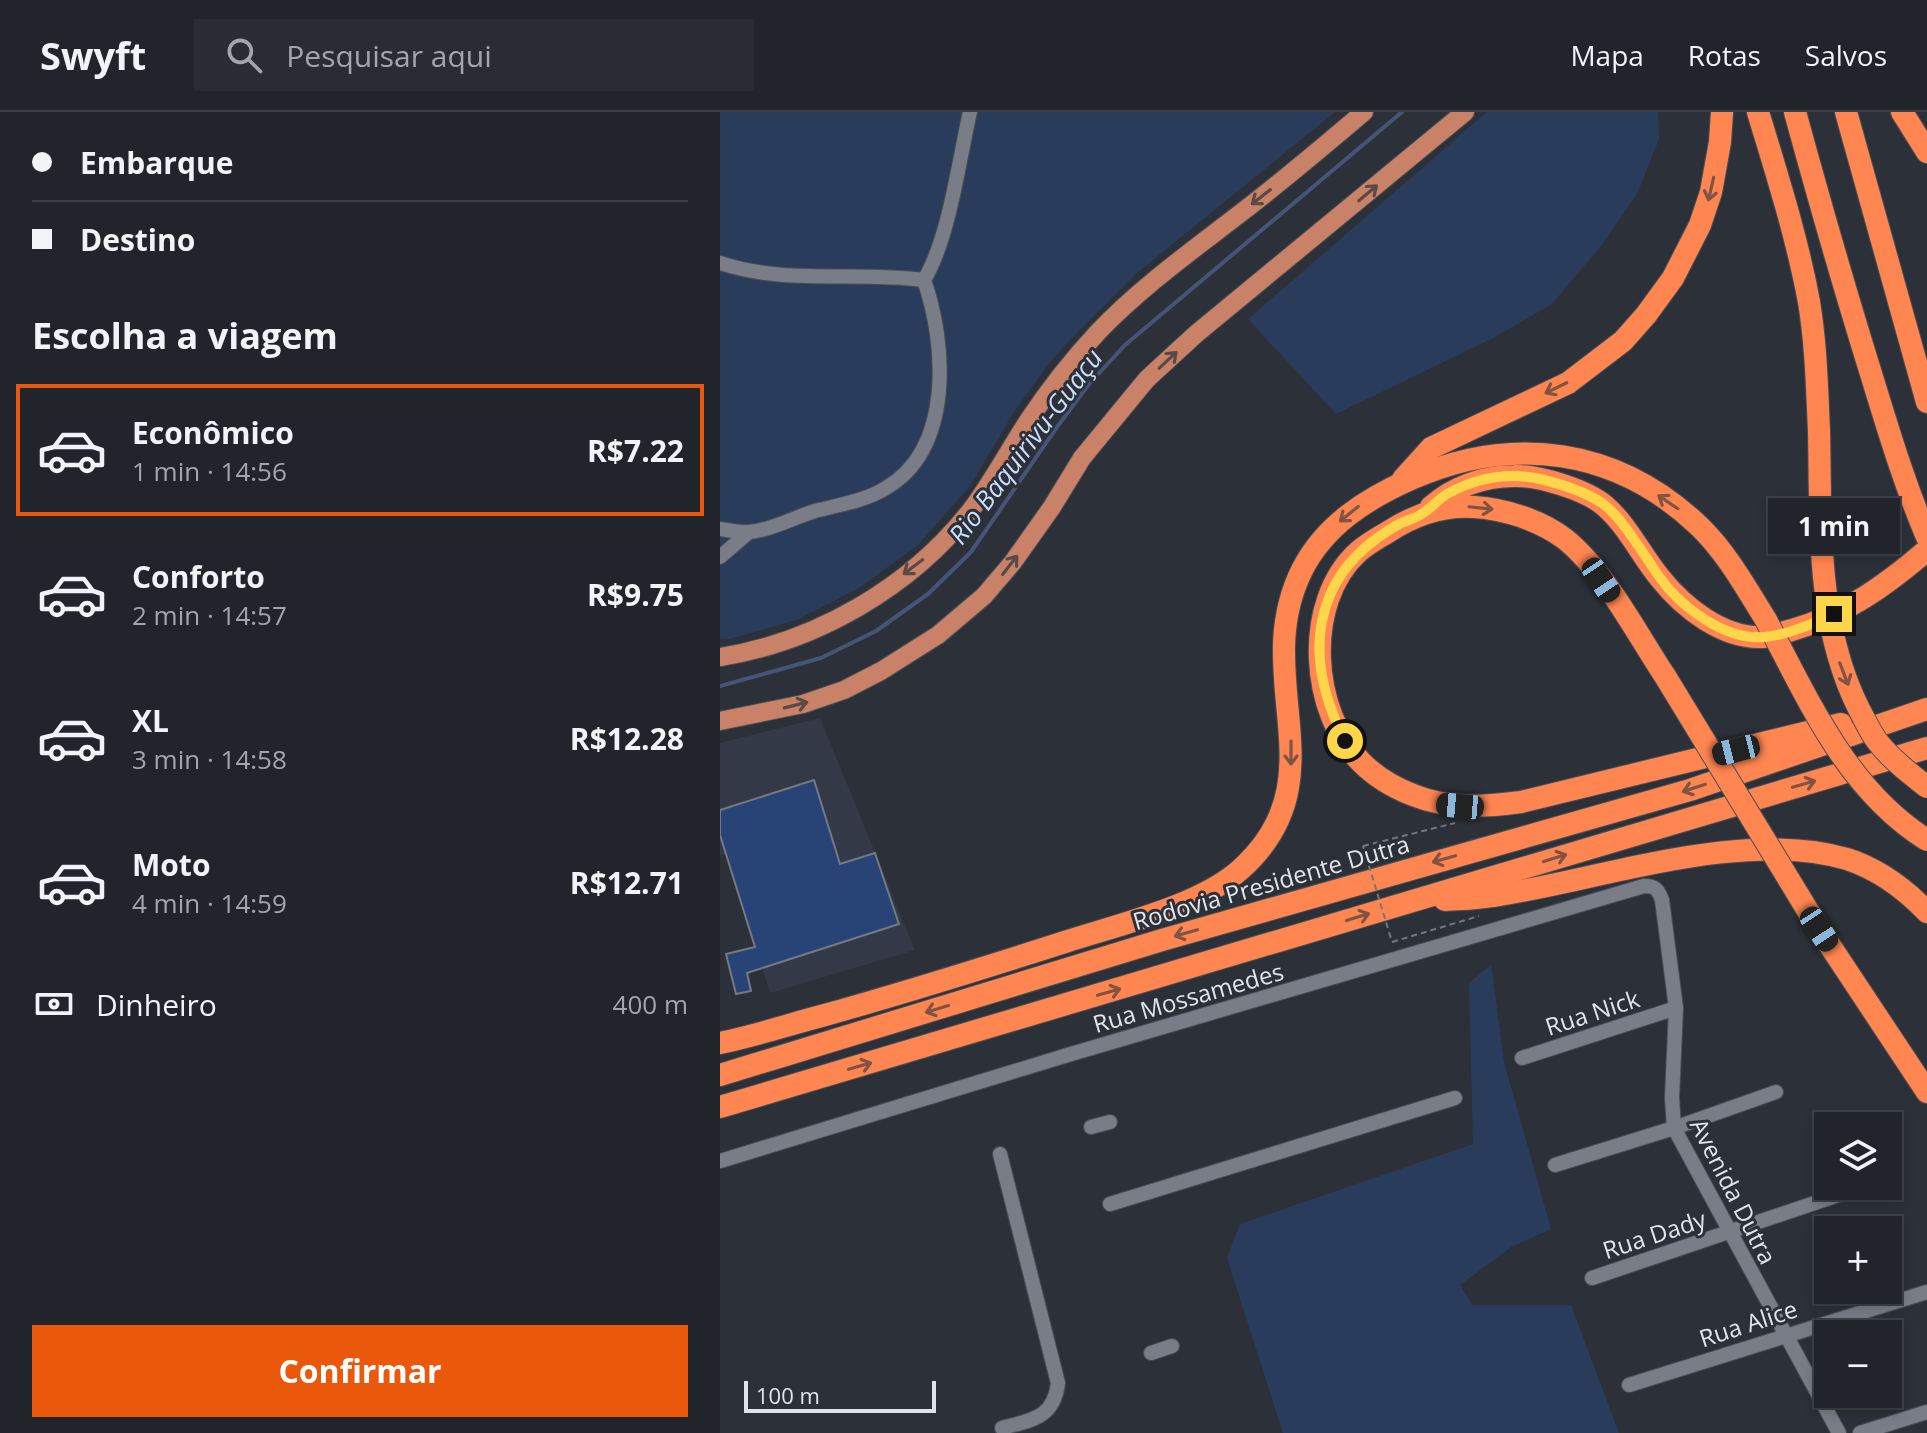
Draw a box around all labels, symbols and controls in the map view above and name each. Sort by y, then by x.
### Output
search box [194,19,754,91]
text: Swyft [40,29,146,81]
icon: search [222,33,266,77]
text: Pesquisar aqui [286,35,492,76]
text: Mapa [1570,36,1644,74]
text: Rotas [1688,36,1761,74]
text: Salvos [1805,36,1887,74]
text: Embarque [80,142,233,183]
one-way arrow [1703,176,1718,201]
one-way arrow [1357,184,1377,202]
one-way arrow [1251,189,1272,206]
text: Destino [80,219,195,260]
text: Escolha a viagem [32,311,338,360]
water label: Rio Baquirivu-Guaçu [940,341,1110,551]
one-way arrow [1158,350,1178,369]
one-way arrow [1544,381,1568,396]
text: Econômico [132,412,294,453]
icon: car [36,414,108,486]
text: R$7.22 [587,430,684,471]
text: 1 min · 14:56 [132,453,287,489]
one-way arrow [1658,494,1680,510]
callout: 1 min [1768,498,1900,554]
one-way arrow [1467,501,1494,516]
one-way arrow [1339,506,1360,523]
text: 1 min [1798,508,1870,544]
car [1578,553,1624,607]
one-way arrow [1001,555,1019,576]
text: Conforto [132,556,265,597]
icon: car [36,558,108,630]
one-way arrow [903,559,925,576]
text: R$9.75 [587,574,684,615]
route end [1816,596,1852,632]
text: 2 min · 14:57 [132,597,287,633]
one-way arrow [1838,661,1852,686]
one-way arrow [783,697,809,712]
text: XL [132,700,169,741]
icon: car [36,702,108,774]
text: R$12.28 [570,718,684,759]
route start [1327,723,1363,759]
car [1710,733,1762,767]
one-way arrow [1283,739,1299,766]
text: 3 min · 14:58 [132,741,287,777]
one-way arrow [1791,776,1817,791]
one-way arrow [1682,782,1707,796]
car [1435,792,1485,820]
street label: Rodovia Presidente Dutra [1129,827,1413,937]
text: Moto [132,844,210,885]
icon: car [36,846,108,918]
one-way arrow [1542,850,1568,865]
one-way arrow [1431,852,1457,867]
text: R$12.71 [570,862,684,903]
text: 4 min · 14:59 [132,885,287,921]
car [1796,902,1842,956]
one-way arrow [1346,908,1371,923]
one-way arrow [1173,926,1199,941]
street label: Rua Mossamedes [1089,954,1287,1040]
street label: Rua Nick [1541,981,1644,1043]
icon: cash [32,982,76,1026]
text: Dinheiro [96,984,217,1025]
one-way arrow [1096,984,1122,999]
text: 400 m [613,986,688,1022]
one-way arrow [925,1002,951,1017]
one-way arrow [847,1058,873,1073]
street label: Avenida Dutra [1683,1112,1785,1270]
map controls [1814,1112,1902,1408]
button: layers [1814,1112,1902,1200]
street label: Rua Dady [1598,1202,1711,1266]
button: + [1814,1216,1902,1304]
street label: Rua Alice [1695,1292,1801,1354]
button: − [1814,1320,1902,1408]
button: Confirmar [32,1325,688,1417]
scale bar [744,1377,936,1413]
text: 100 m [756,1380,820,1410]

